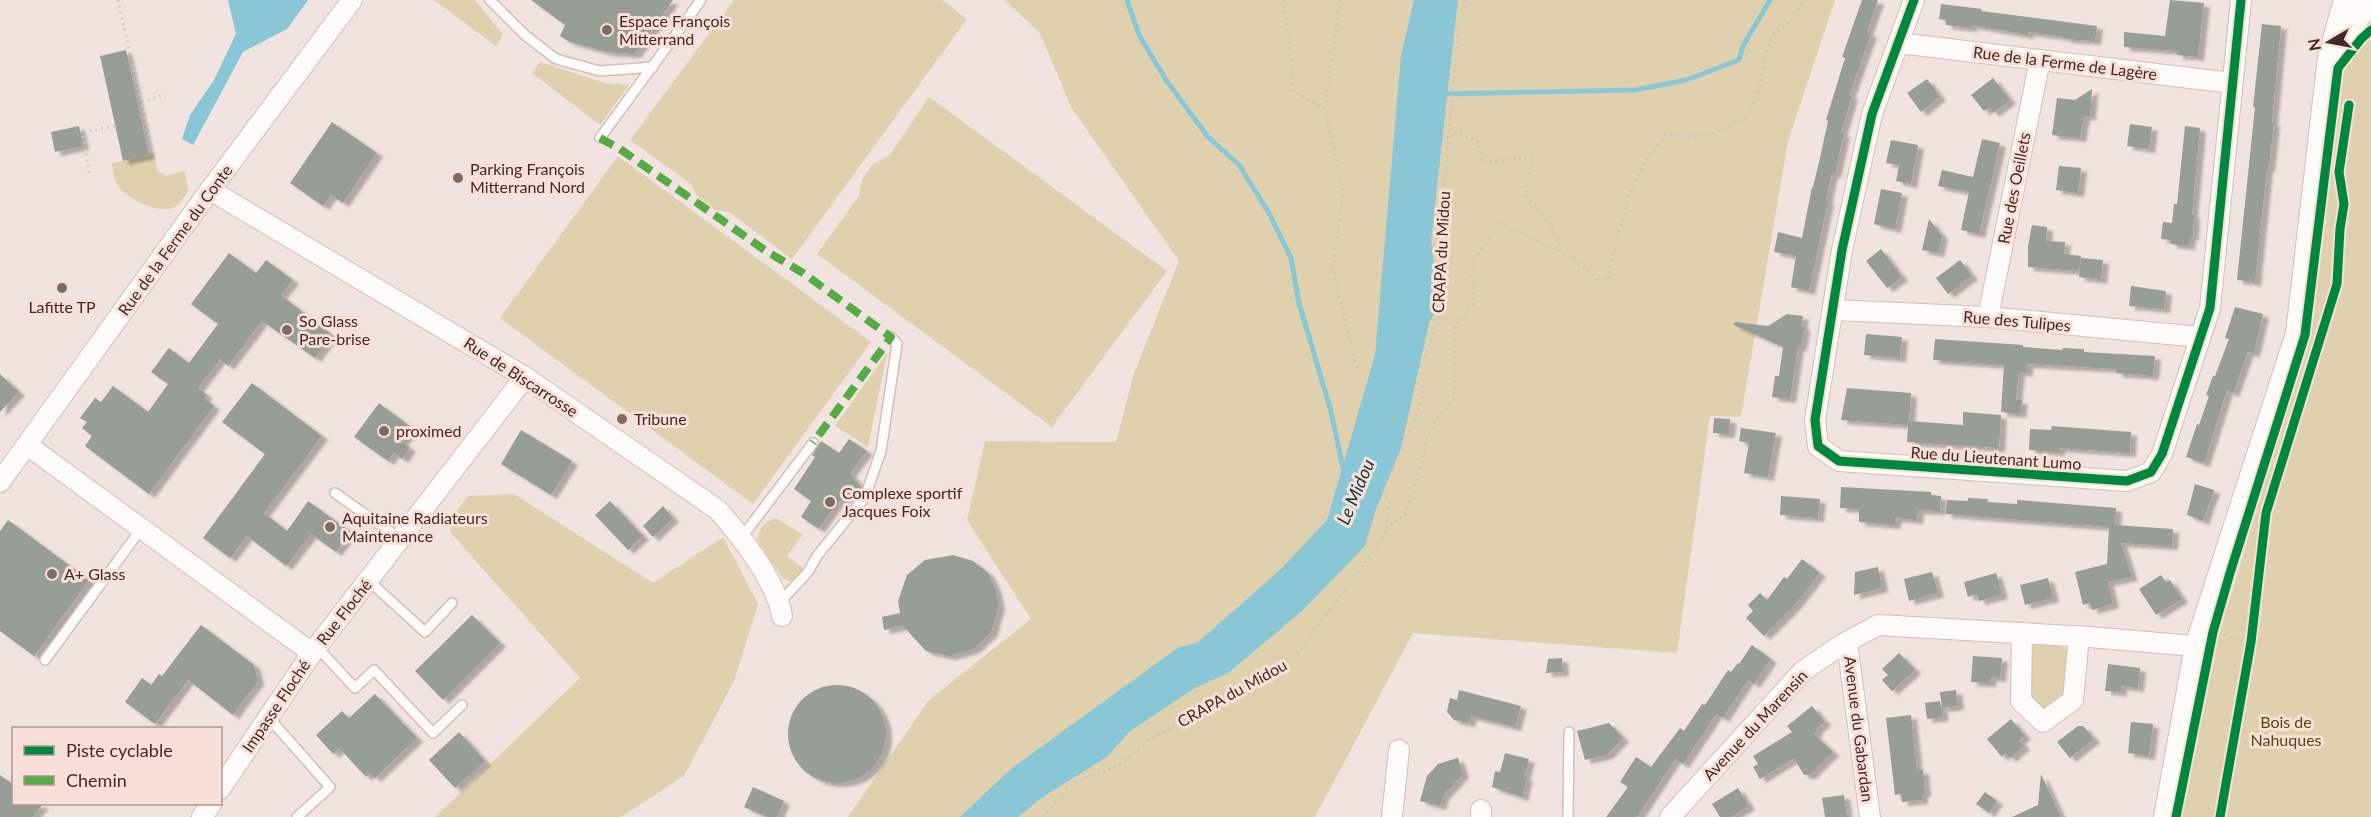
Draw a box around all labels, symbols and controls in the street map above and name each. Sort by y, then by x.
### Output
place label: Espace François Mitterrand [619,11,730,48]
north arrow [2299,12,2359,72]
marker: Espace François Mitterrand [600,23,614,37]
text: N [2303,37,2324,52]
street label: Rue de la Ferme de Lagère [1972,42,2158,83]
street label: Rue des Oeillets [1993,130,2034,245]
place label: Parking François Mitterrand Nord [470,159,585,196]
street label: Rue de la Ferme du Conte [114,161,236,319]
marker: Parking François Mitterrand Nord [451,171,465,185]
street label: CRAPA du Midou [1428,190,1453,314]
marker: Lafitte TP [55,281,69,295]
place label: Lafitte TP [28,297,96,316]
street label: Rue des Tulipes [1963,306,2072,335]
place label: So Glass Pare-brise [299,311,370,348]
marker: So Glass Pare-brise [280,323,294,337]
street label: Rue de Biscarrosse [461,333,582,420]
place label: Tribune [634,409,687,428]
marker: Tribune [615,412,629,426]
place label: proximed [396,421,462,440]
marker: proximed [377,424,391,438]
street label: Rue du Lieutenant Lumo [1910,442,2082,473]
water label: Le Midou [1332,456,1379,528]
place label: Complexe sportif Jacques Foix [842,483,963,520]
marker: Complexe sportif Jacques Foix [823,495,837,509]
place label: Aquitaine Radiateurs Maintenance [342,508,488,545]
marker: Aquitaine Radiateurs Maintenance [323,520,337,534]
place label: A+ Glass [64,564,125,583]
marker: A+ Glass [45,567,59,581]
street label: Rue Floché [312,575,375,648]
street label: CRAPA du Midou [1174,655,1290,731]
street label: Avenue du Gabardan [1841,655,1878,803]
street label: Impasse Floché [238,656,314,756]
street label: Avenue du Marensin [1699,665,1811,784]
park label: Bois de Nahuques [2250,712,2322,749]
legend [12,727,222,805]
text: Piste cyclable [66,739,173,761]
text: Chemin [66,769,127,791]

